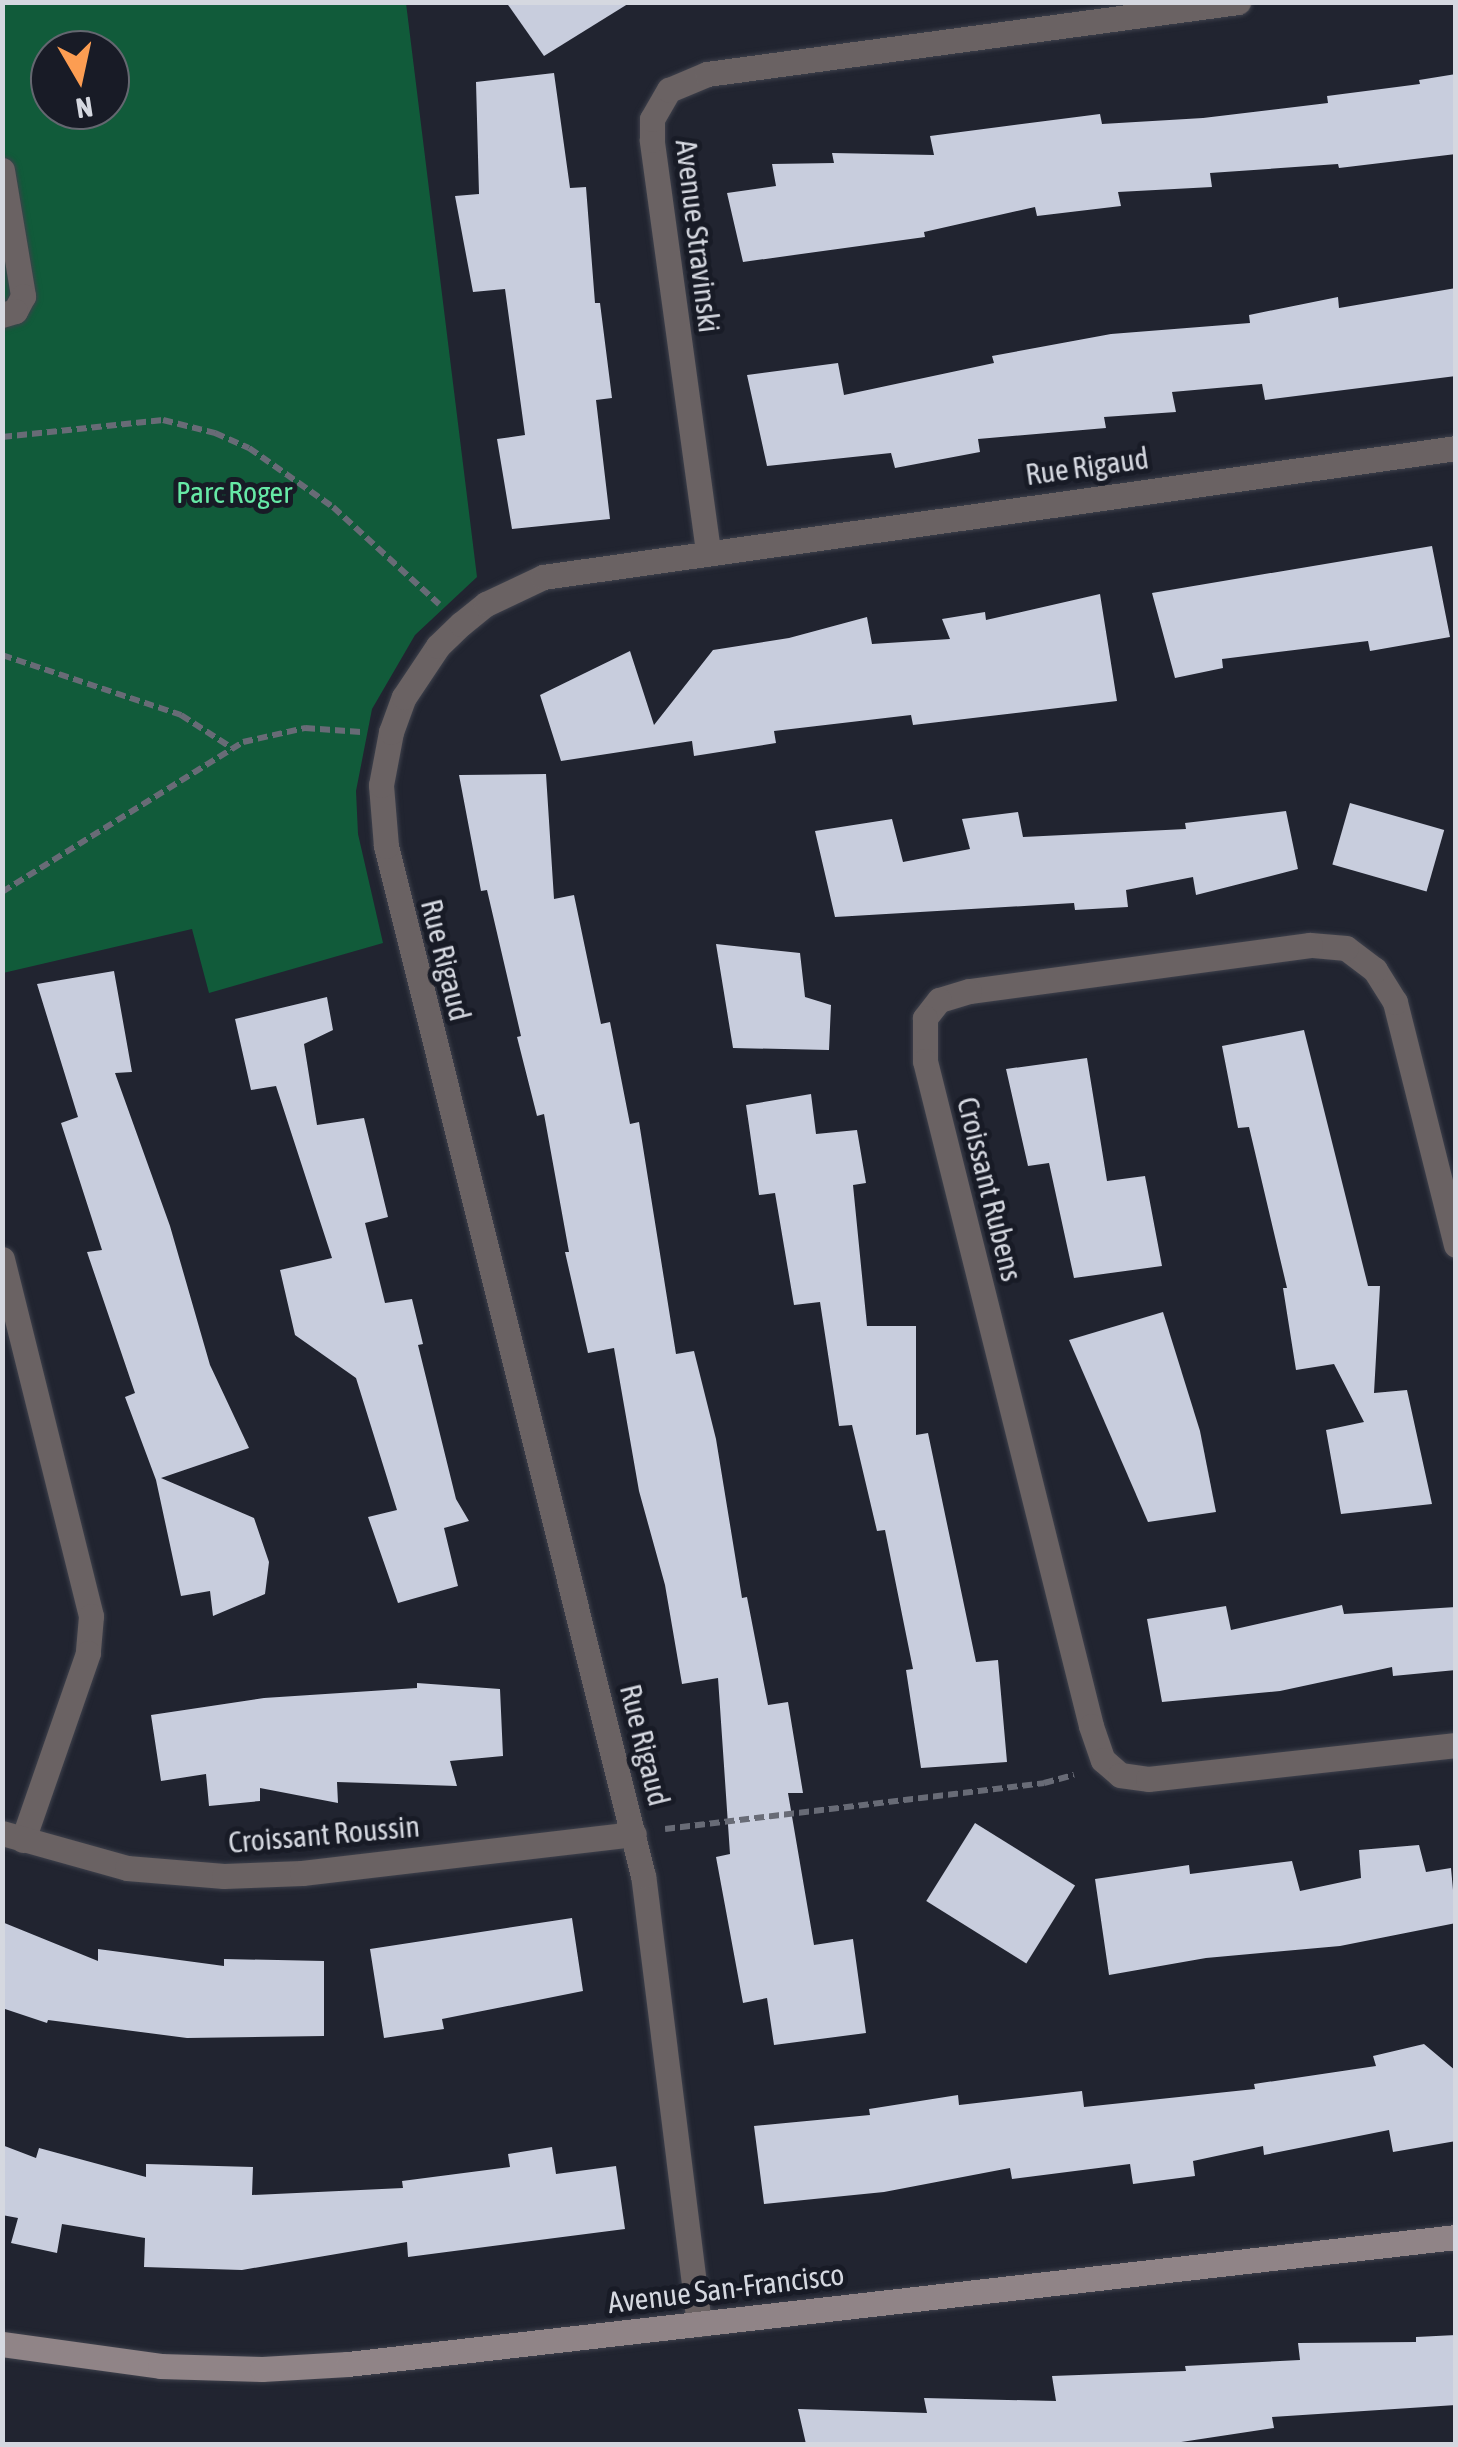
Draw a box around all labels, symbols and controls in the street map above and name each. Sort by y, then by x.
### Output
north arrow [30,30,130,130]
text: N [74,91,95,125]
street label: Avenue Stravinski [668,137,728,335]
street label: Rue Rigaud [1023,440,1151,492]
park label: Parc Roger [176,474,292,510]
street label: Rue Rigaud [414,895,478,1025]
street label: Croissant Rubens [950,1093,1030,1285]
street label: Rue Rigaud [613,1680,677,1810]
street label: Croissant Roussin [227,1808,421,1860]
street label: Avenue San-Francisco [606,2256,846,2320]

